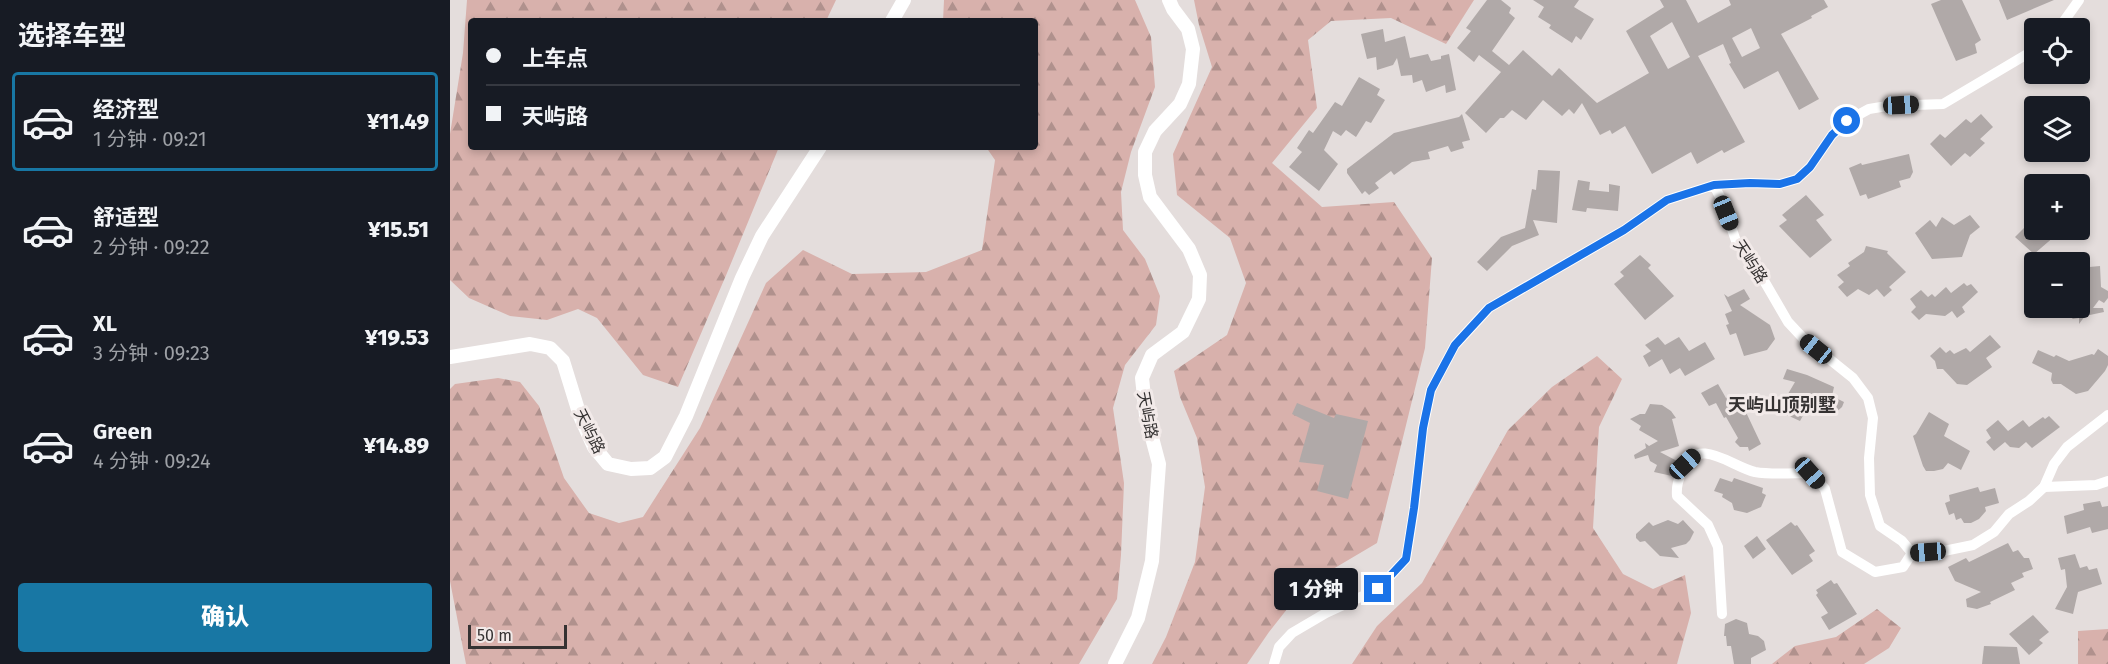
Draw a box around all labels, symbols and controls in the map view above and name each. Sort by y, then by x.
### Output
map controls [2024,18,2090,318]
button: locate [2024,18,2090,84]
text: 选择车型 [18,20,126,52]
text: 上车点 [522,45,588,72]
icon: car [21,95,75,149]
car [1883,95,1919,115]
text: 经济型 [93,96,159,123]
button: layers [2024,96,2090,162]
text: 天屿路 [522,103,588,130]
route start [1833,107,1860,134]
text: ¥11.49 [367,108,429,135]
text: 1 分钟 · 09:21 [93,127,207,151]
button: + [2024,174,2090,240]
car [1711,193,1741,233]
icon: car [21,203,75,257]
text: 舒适型 [93,204,159,231]
text: ¥15.51 [368,216,429,243]
text: 2 分钟 · 09:22 [93,235,210,259]
street label: 天屿路 [1730,236,1772,287]
button: − [2024,252,2090,318]
text: XL [93,310,117,337]
icon: car [21,311,75,365]
text: ¥19.53 [365,324,429,351]
car [1796,331,1836,367]
text: 3 分钟 · 09:23 [93,341,210,365]
street label: 天屿路 [1134,390,1161,440]
district label: 天屿山顶别墅 [1728,394,1836,416]
street label: 天屿路 [570,406,609,457]
text: Green [93,418,152,445]
icon: car [21,419,75,473]
text: ¥14.89 [363,432,429,459]
car [1666,445,1704,483]
text: 4 分钟 · 09:24 [93,449,211,473]
car [1791,454,1829,492]
car [1909,542,1947,562]
callout: 1 分钟 [1273,568,1357,610]
route end [1364,575,1391,602]
text: 1 分钟 [1289,577,1343,601]
button: 确认 [18,583,432,652]
scale bar [468,622,567,650]
text: 50 m [477,626,512,645]

